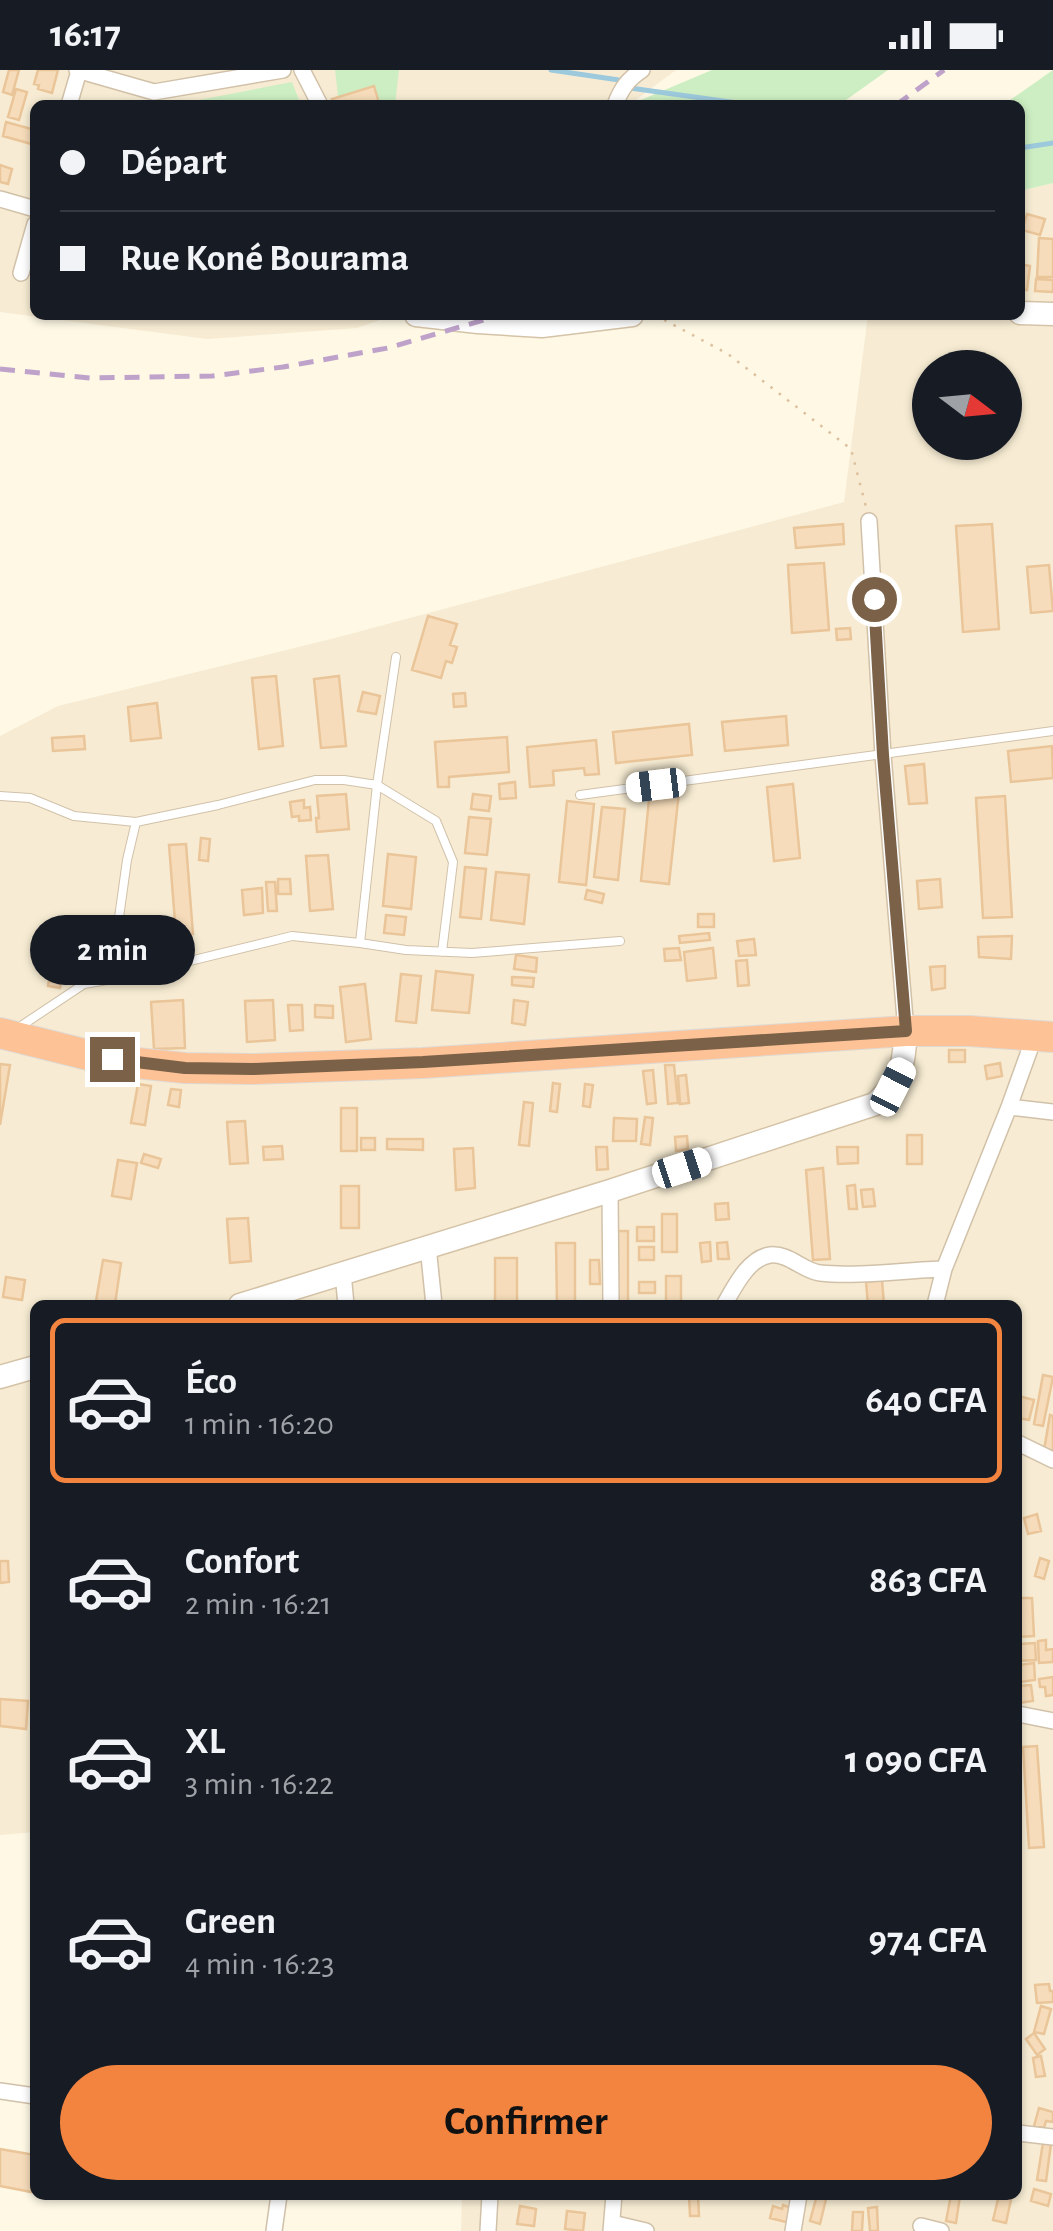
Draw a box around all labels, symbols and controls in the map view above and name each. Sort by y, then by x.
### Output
text: 16:17 [50,16,121,54]
text: Départ [120,144,227,182]
text: Rue Koné Bourama [120,240,409,278]
north arrow [912,350,1022,460]
map controls [912,350,1022,460]
route start [852,577,897,622]
car [624,766,688,804]
callout: 2 min [29,914,194,984]
text: 2 min [77,934,148,966]
route end [90,1037,135,1082]
car [866,1053,920,1121]
car [649,1144,715,1192]
icon: car [65,1356,155,1446]
text: Éco [185,1363,237,1401]
text: 640 CFA [865,1382,987,1420]
text: 1 min · 16:20 [185,1408,334,1440]
icon: car [65,1536,155,1626]
text: Confort [185,1543,299,1581]
text: 863 CFA [869,1562,987,1600]
text: 2 min · 16:21 [185,1588,332,1620]
icon: car [65,1716,155,1806]
text: XL [185,1723,225,1761]
text: 1 090 CFA [845,1742,987,1780]
text: 3 min · 16:22 [185,1768,334,1800]
icon: car [65,1896,155,1986]
text: Green [185,1903,276,1941]
text: 974 CFA [869,1922,987,1960]
text: 4 min · 16:23 [185,1948,335,1980]
button: Confirmer [60,2065,992,2180]

